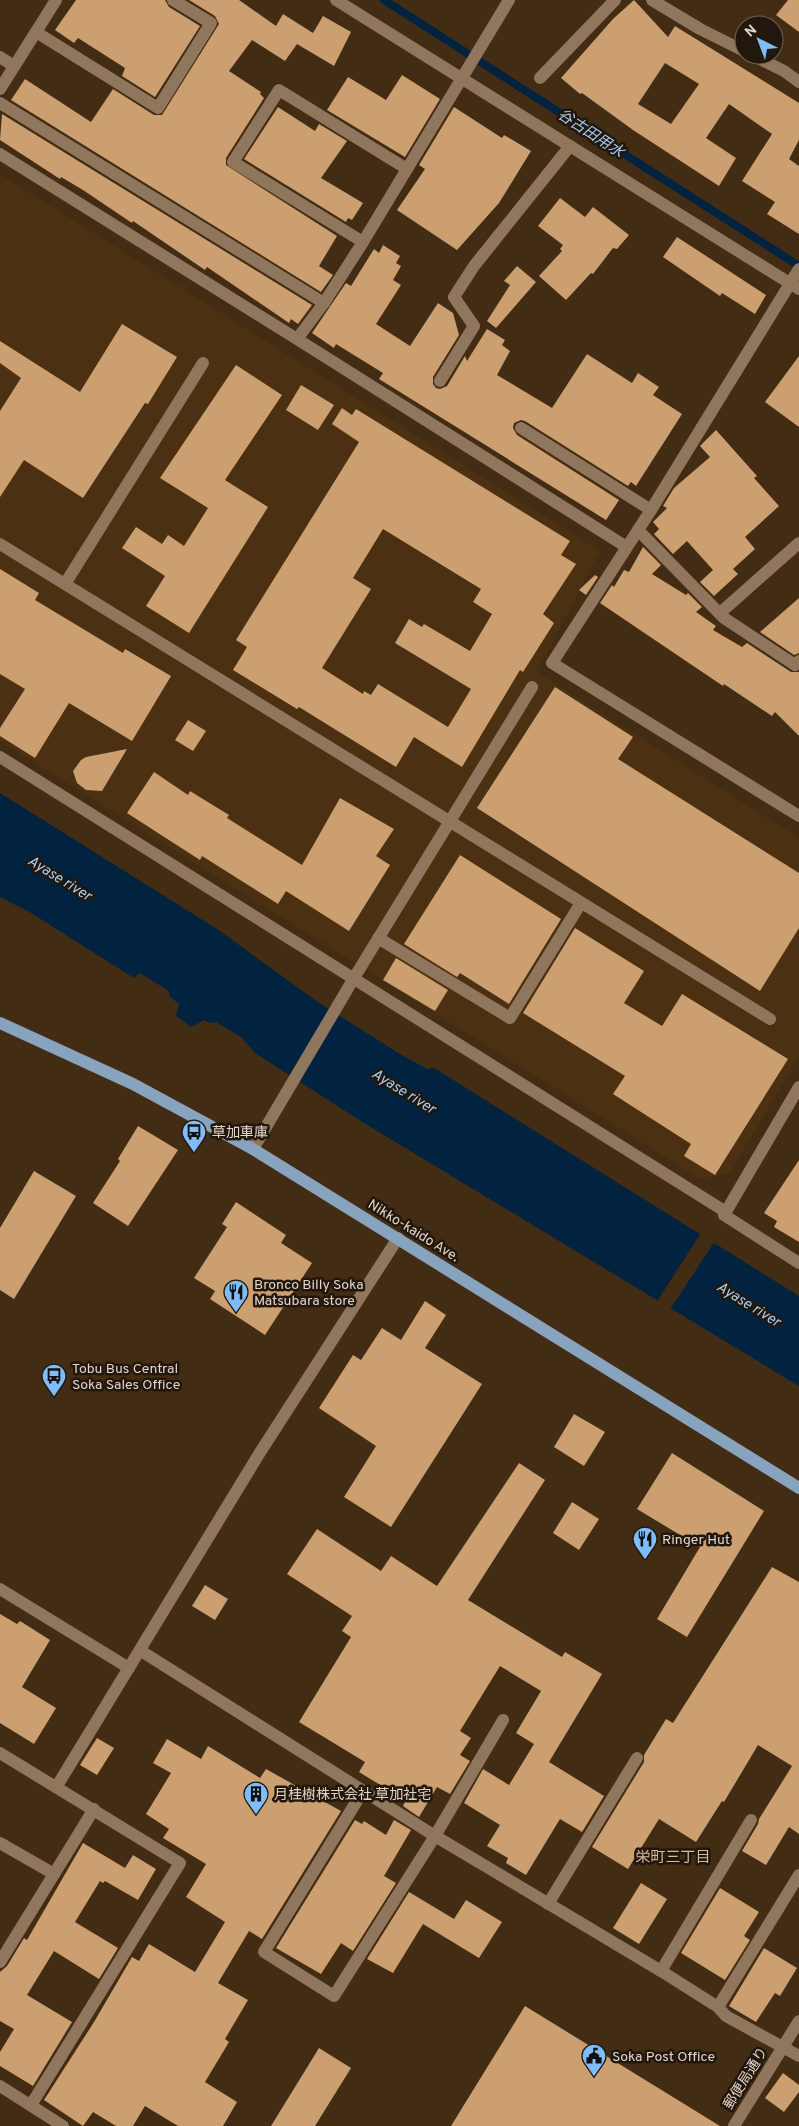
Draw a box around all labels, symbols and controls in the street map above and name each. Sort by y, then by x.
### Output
north arrow [734,15,784,65]
text: N [742,22,761,41]
water label: 谷古田用水 [554,106,628,164]
water label: Ayase river [24,852,96,907]
water label: Ayase river [368,1065,440,1120]
bus stop icon: 草加車庫 [181,1119,207,1153]
place label: 草加車庫 [212,1125,268,1142]
street label: Nikko-kaido Ave. [364,1196,462,1266]
place label: Bronco Billy Soka Matsubara store [254,1277,364,1310]
water label: Ayase river [713,1278,785,1333]
restaurant icon: Bronco Billy Soka Matsubara store [223,1279,249,1313]
place label: Tobu Bus Central Soka Sales Office [72,1361,180,1394]
bus stop icon: Tobu Bus Central Soka Sales Office [41,1363,67,1397]
restaurant icon: Ringer Hut [632,1526,658,1560]
place label: Ringer Hut [662,1532,730,1549]
building icon: 月桂樹株式会社 草加社宅 [243,1781,269,1815]
place label: 月桂樹株式会社 草加社宅 [274,1786,431,1804]
district label: 栄町三丁目 [635,1849,711,1868]
public building icon: Soka Post Office [581,2043,607,2077]
street label: 郵便局通り [721,2045,772,2113]
place label: Soka Post Office [612,2049,715,2066]

